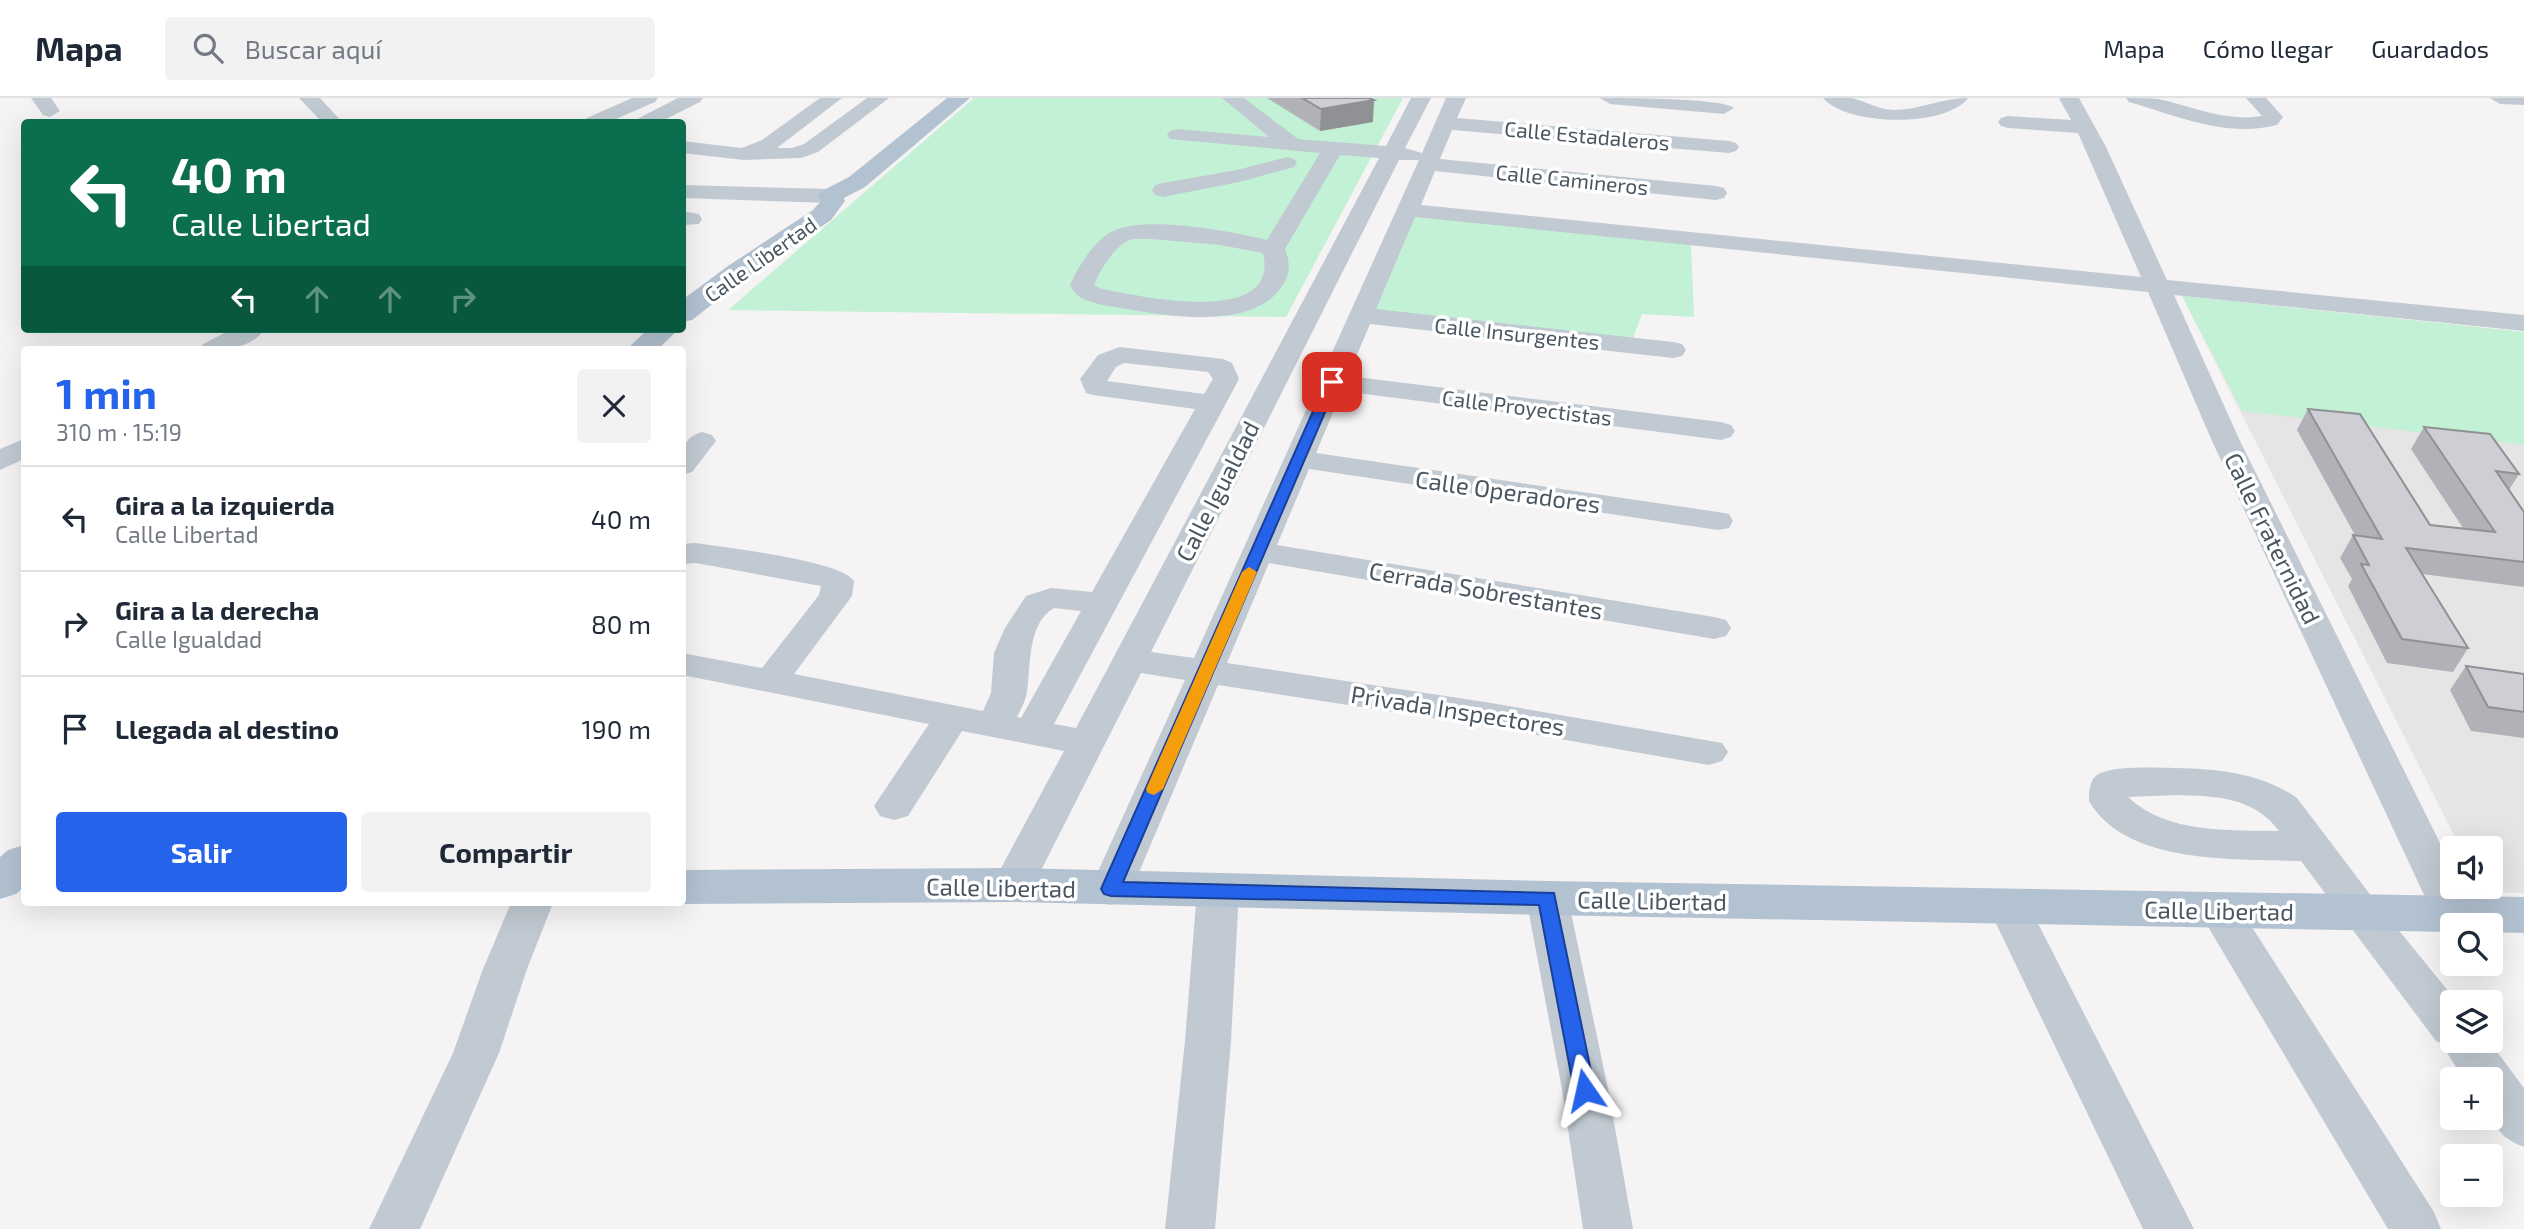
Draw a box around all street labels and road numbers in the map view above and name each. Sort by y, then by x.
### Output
street label: Calle Estadaleros [1503,115,1671,155]
street label: Calle Camineros [1494,159,1650,199]
street label: Calle Libertad [699,211,821,307]
street label: Calle Insurgentes [1433,312,1601,354]
street label: Calle Proyectistas [1441,384,1613,430]
street label: Calle Igualdad [1169,416,1265,566]
street label: Calle Fraternidad [2219,448,2327,628]
street label: Calle Operadores [1414,464,1602,518]
street label: Cerrada Sobrestantes [1367,555,1605,625]
street label: Privada Inspectores [1349,679,1567,741]
street label: Calle Libertad [926,871,1076,903]
street label: Calle Libertad [1577,884,1727,916]
street label: Calle Libertad [2144,894,2294,926]

